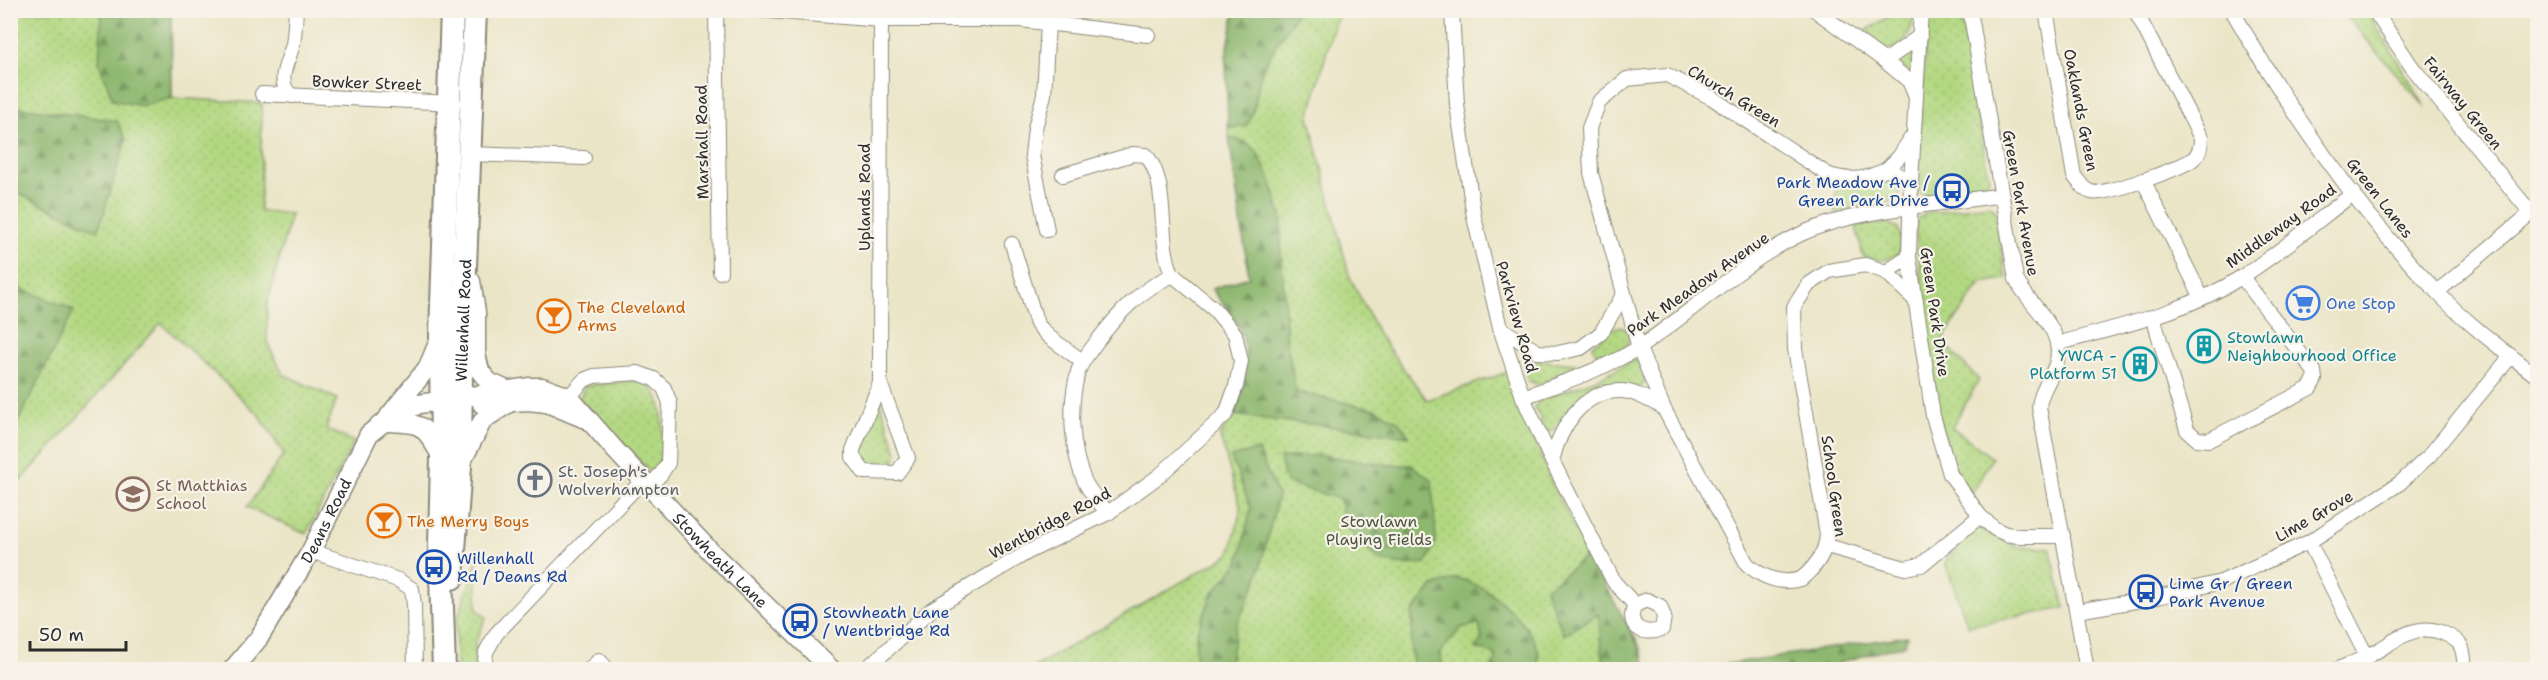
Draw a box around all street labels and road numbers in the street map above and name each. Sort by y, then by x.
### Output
street label: Oaklands Green [2059,47,2103,173]
street label: Fairway Green [2419,52,2507,154]
street label: Church Green [1684,60,1784,132]
street label: Bowker Street [312,71,422,95]
street label: Marshall Road [691,85,713,199]
street label: Green Park Avenue [1998,128,2044,278]
street label: Uplands Road [854,143,875,251]
street label: Green Lanes [2342,153,2418,243]
street label: Middleway Road [2222,179,2340,273]
street label: Park Meadow Avenue [1623,227,1773,341]
street label: Green Park Drive [1915,246,1955,378]
street label: Willenhall Road [450,259,476,382]
street label: Parkview Road [1491,259,1543,375]
street label: School Green [1816,434,1852,538]
street label: Deans Road [296,475,356,567]
street label: Wentbridge Road [985,482,1115,564]
street label: Lime Grove [2271,485,2357,547]
street label: Stowheath Lane [668,508,772,612]

